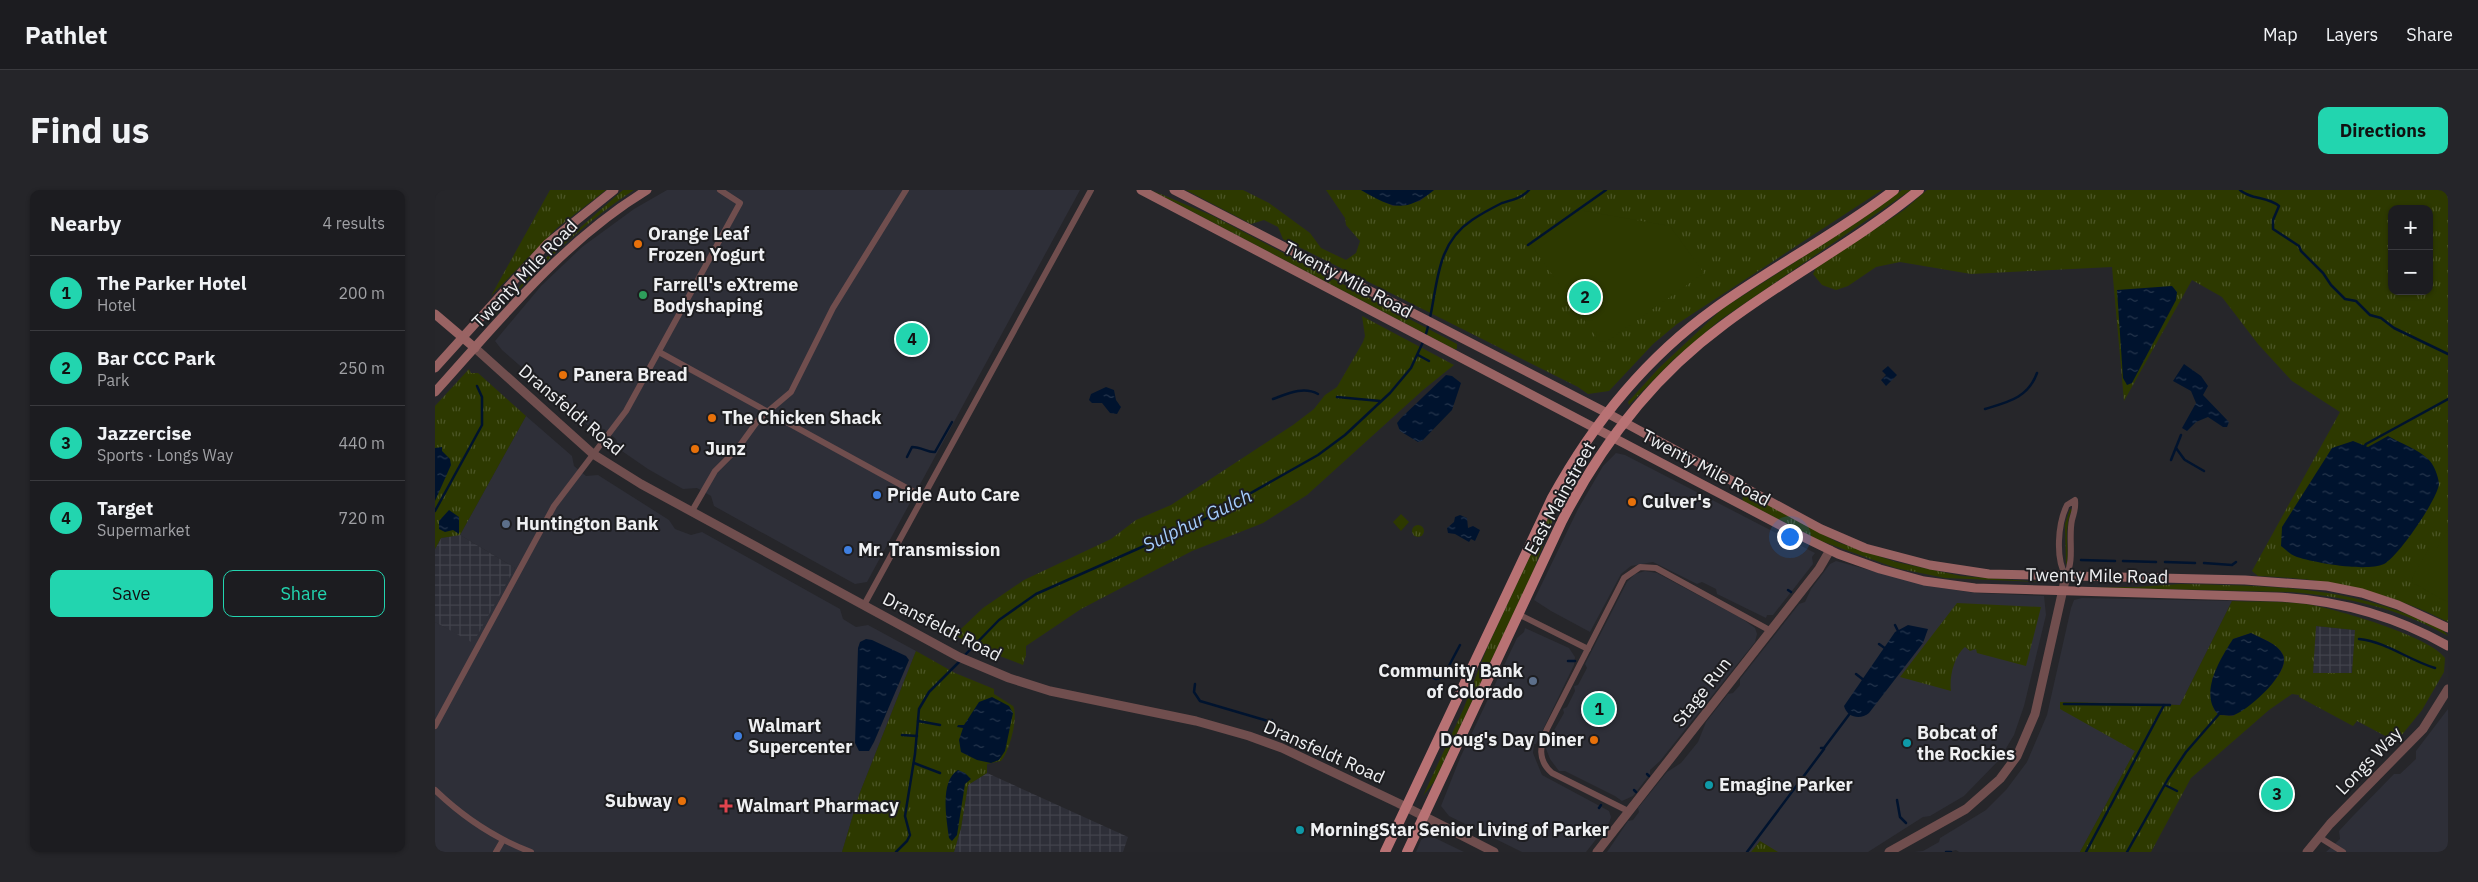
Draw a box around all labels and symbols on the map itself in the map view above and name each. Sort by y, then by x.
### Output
street label: Twenty Mile Road [467,214,582,333]
place label: Orange Leaf Frozen Yogurt [648,222,765,266]
street label: Twenty Mile Road [1280,236,1417,323]
marker: Orange Leaf Frozen Yogurt [632,238,644,250]
place label: Farrell's eXtreme Bodyshaping [653,273,798,317]
pin: 2 [1569,278,1601,316]
marker: Farrell's eXtreme Bodyshaping [637,289,649,301]
pin: 4 [896,320,928,358]
street label: Dransfeldt Road [514,359,629,460]
place label: Panera Bread [573,363,688,386]
marker: Panera Bread [557,369,569,381]
place label: The Chicken Shack [722,406,882,429]
marker: The Chicken Shack [706,412,718,424]
street label: Twenty Mile Road [1638,424,1775,511]
place label: Junz [705,437,746,460]
street label: East Mainstreet [1519,437,1600,558]
marker: Junz [689,443,701,455]
place label: Pride Auto Care [887,483,1020,506]
water label: Sulphur Gulch [1138,483,1256,557]
marker: Pride Auto Care [871,489,883,501]
place label: Culver's [1642,490,1711,513]
marker: Culver's [1626,496,1638,508]
place label: Huntington Bank [516,512,659,535]
marker: Huntington Bank [500,518,512,530]
your location [1777,524,1803,550]
place label: Mr. Transmission [858,538,1000,561]
marker: Mr. Transmission [842,544,854,556]
street label: Twenty Mile Road [2026,563,2168,588]
street label: Dransfeldt Road [879,587,1005,666]
street label: Stage Run [1667,652,1736,731]
place label: Community Bank of Colorado [1378,659,1524,703]
marker: Community Bank of Colorado [1527,675,1539,687]
pin: 1 [1583,690,1615,728]
place label: Walmart Supercenter [748,714,852,758]
street label: Dransfeldt Road [1260,715,1388,788]
place label: Bobcat of the Rockies [1917,721,2015,765]
street label: Longs Way [2330,722,2407,800]
place label: Doug's Day Diner [1440,728,1584,751]
marker: Walmart Supercenter [732,730,744,742]
marker: Doug's Day Diner [1588,734,1600,746]
marker: Bobcat of the Rockies [1901,737,1913,749]
place label: Emagine Parker [1719,773,1853,796]
pin: 3 [2261,775,2293,813]
marker: Emagine Parker [1703,779,1715,791]
place label: Subway [605,789,672,812]
place label: Walmart Pharmacy [736,794,899,817]
marker: Subway [676,795,688,807]
marker: Walmart Pharmacy [720,800,732,812]
place label: MorningStar Senior Living of Parker [1310,818,1609,841]
marker: MorningStar Senior Living of Parker [1294,824,1306,836]

